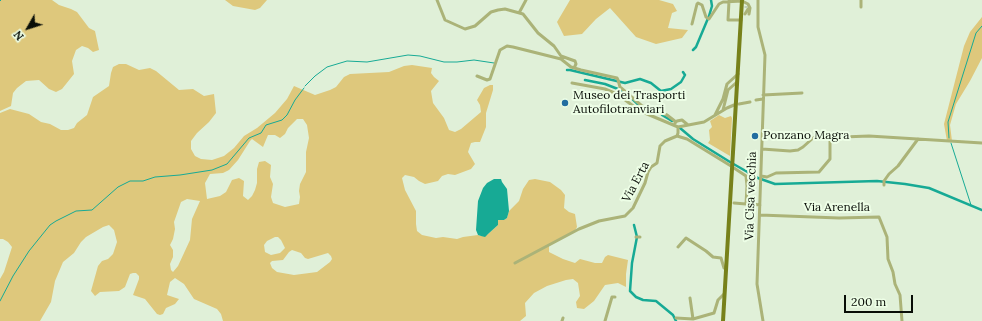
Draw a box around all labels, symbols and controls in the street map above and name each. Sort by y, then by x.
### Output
north arrow [8,8,48,48]
text: N [11,28,27,43]
place label: Museo dei Trasporti Autofilotranviari [573,89,685,117]
marker: Museo dei Trasporti Autofilotranviari [560,98,570,108]
place label: Ponzano Magra [763,129,849,143]
marker: Ponzano Magra [750,131,760,141]
street label: Via Cisa vecchia [742,151,760,241]
street label: Via Erta [619,159,653,205]
street label: Via Arenella [804,201,870,215]
scale bar [846,287,915,313]
text: 200 m [851,294,886,309]

